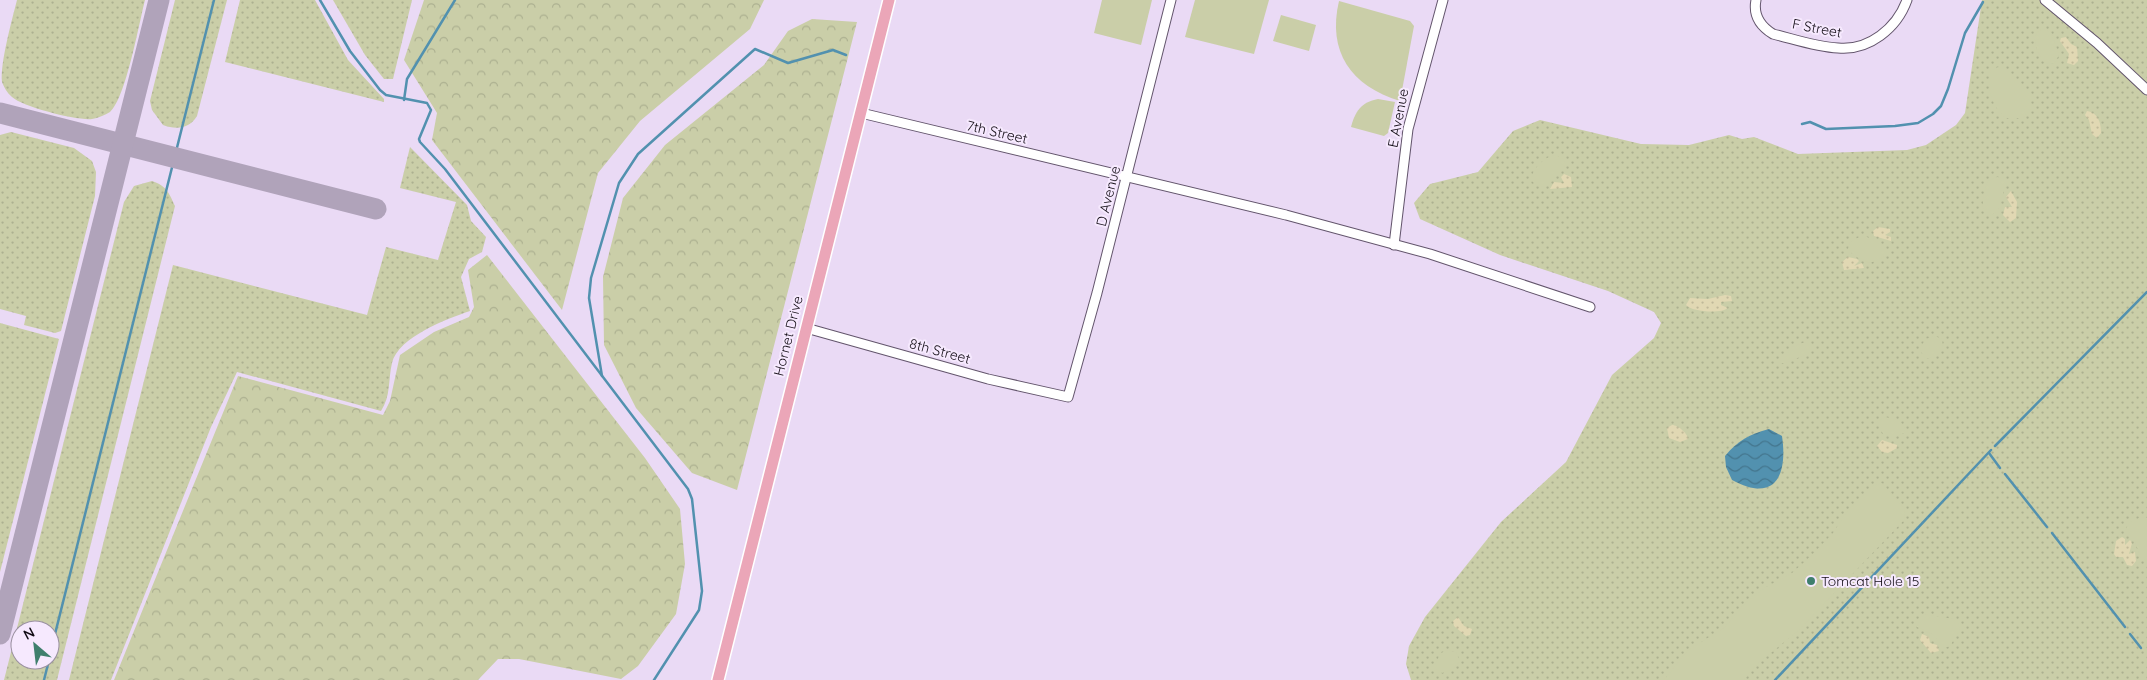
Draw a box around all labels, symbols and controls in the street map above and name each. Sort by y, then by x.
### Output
street label: F Street [1791,14,1844,42]
street label: E Avenue [1383,87,1413,149]
street label: 7th Street [965,116,1029,148]
street label: D Avenue [1092,164,1124,228]
street label: Hornet Drive [769,294,807,378]
street label: 8th Street [908,334,973,368]
place label: Tomcat Hole 15 [1821,572,1919,590]
marker: Tomcat Hole 15 [1805,575,1817,587]
north arrow [10,620,60,670]
text: N [20,623,38,644]

